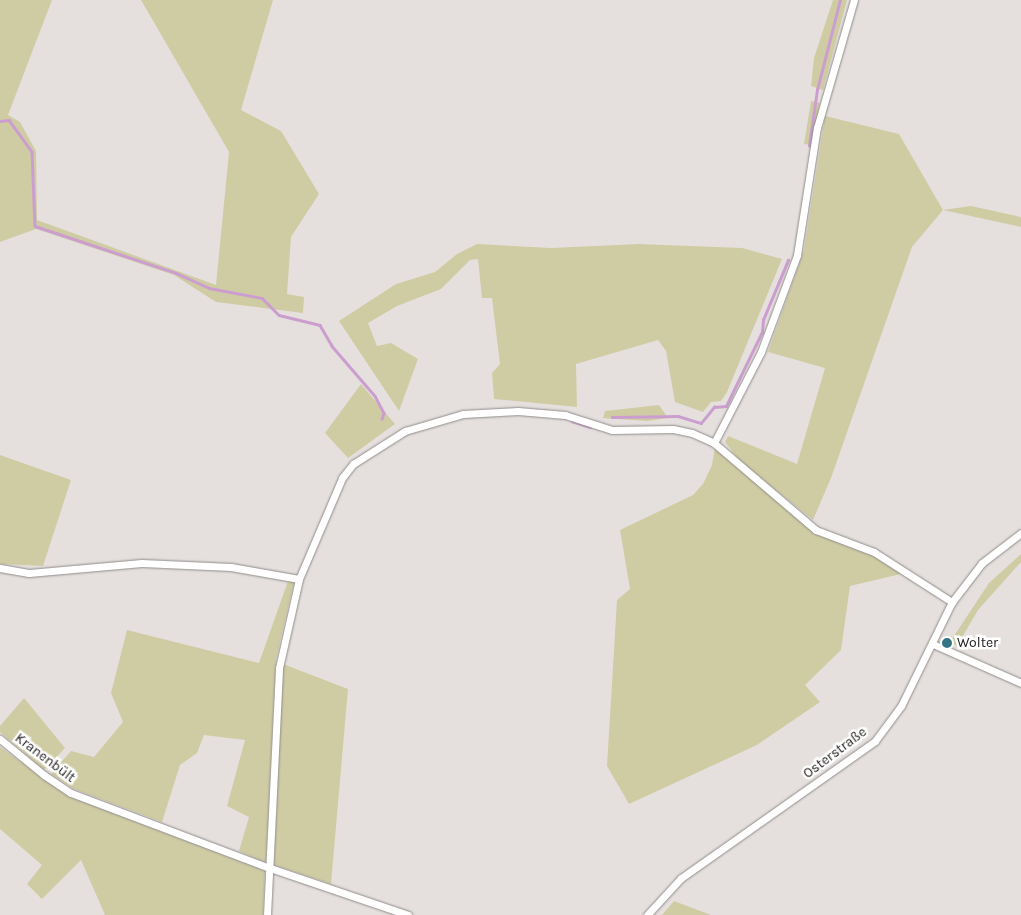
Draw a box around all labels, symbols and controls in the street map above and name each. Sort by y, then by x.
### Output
place label: Wolter [957,635,998,651]
marker: Wolter [941,637,953,649]
street label: Osterstraße [800,724,870,782]
street label: Kranenbült [11,730,79,786]

